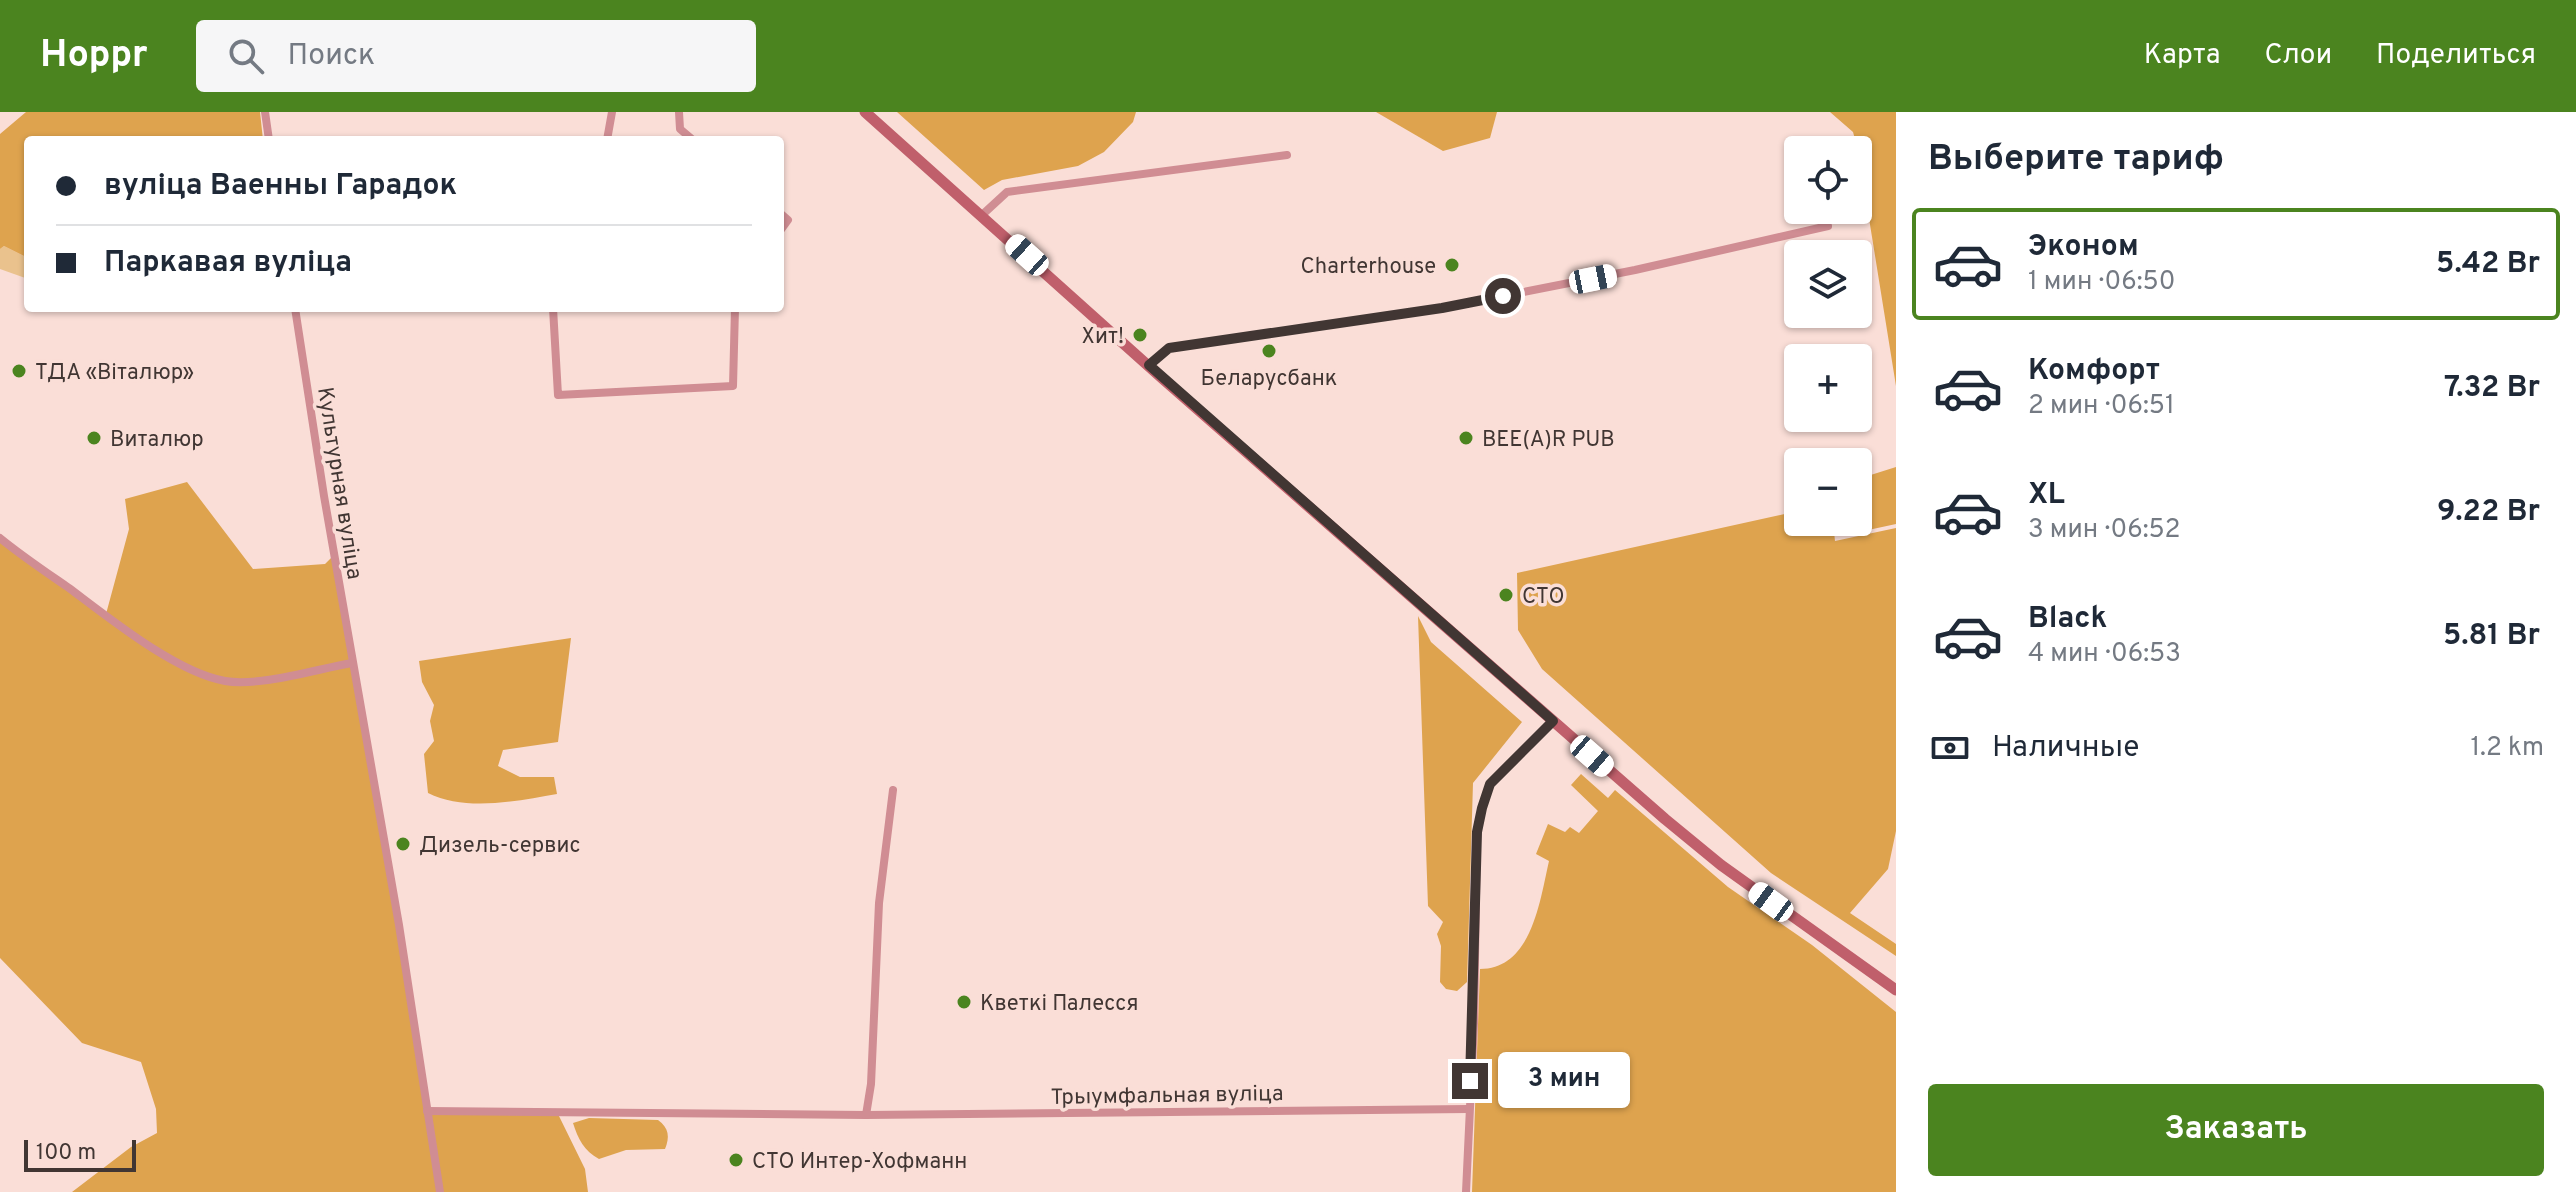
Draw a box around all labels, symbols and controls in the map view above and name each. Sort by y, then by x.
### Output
search box [196,20,756,92]
text: Hoppr [40,32,148,81]
icon: search [224,34,268,78]
text: Поиск [288,38,375,75]
text: Карта [2144,38,2220,74]
text: Слои [2264,38,2332,74]
text: Поделиться [2376,38,2536,74]
map controls [1784,136,1872,536]
button: locate [1784,136,1872,224]
text: Выберите тариф [1928,137,2224,183]
text: вуліца Ваенны Гарадок [104,168,457,205]
icon: car [1932,228,2004,300]
text: Эконом [2028,229,2139,266]
car [1001,230,1053,280]
button: layers [1784,240,1872,328]
text: Паркавая вуліца [104,245,352,282]
text: 5.42 Br [2436,246,2540,283]
place label: Charterhouse [1301,254,1436,281]
marker: Charterhouse [1443,256,1461,274]
car [1567,263,1619,295]
text: 1 мин · 06:50 [2028,266,2175,299]
route start [1485,278,1521,314]
place label: Хит! [1082,324,1124,351]
marker: Хит! [1131,326,1149,344]
marker: Беларусбанк [1260,342,1278,360]
button: + [1784,344,1872,432]
icon: car [1932,352,2004,424]
text: Комфорт [2028,353,2160,390]
place label: ТДА «Віталюр» [35,360,194,387]
marker: ТДА «Віталюр» [10,362,28,380]
place label: Беларусбанк [1201,366,1337,393]
text: 7.32 Br [2444,370,2540,407]
street label: Культурная вуліца [310,385,367,582]
text: 2 мин · 06:51 [2028,390,2175,423]
place label: Виталюр [110,427,204,454]
place label: BEE(A)R PUB [1482,427,1615,454]
marker: Виталюр [85,429,103,447]
marker: BEE(A)R PUB [1457,429,1475,447]
button: − [1784,448,1872,536]
icon: car [1932,476,2004,548]
text: XL [2028,477,2065,514]
text: 9.22 Br [2437,494,2540,531]
text: 3 мин · 06:52 [2028,514,2181,547]
place label: СТО [1522,584,1565,611]
marker: СТО [1497,586,1515,604]
icon: car [1932,600,2004,672]
text: Black [2028,601,2107,638]
text: 5.81 Br [2443,618,2540,655]
text: 4 мин · 06:53 [2028,638,2181,671]
icon: cash [1928,726,1972,770]
text: Наличные [1992,730,2139,767]
car [1566,731,1618,781]
text: 1.2 km [2471,732,2544,765]
place label: Дизель-сервис [419,833,581,860]
marker: Дизель-сервис [394,835,412,853]
car [1745,878,1797,926]
place label: Кветкі Палесся [980,991,1138,1018]
marker: Кветкі Палесся [955,993,973,1011]
callout: 3 мин [1498,1053,1630,1109]
route end [1452,1063,1488,1099]
text: 3 мин [1528,1063,1600,1096]
street label: Трыумфальная вуліца [1050,1081,1284,1112]
button: Заказать [1928,1084,2544,1176]
scale bar [24,1136,136,1172]
text: 100 m [36,1140,96,1167]
place label: СТО Интер-Хофманн [752,1149,967,1176]
marker: СТО Интер-Хофманн [727,1151,745,1169]

